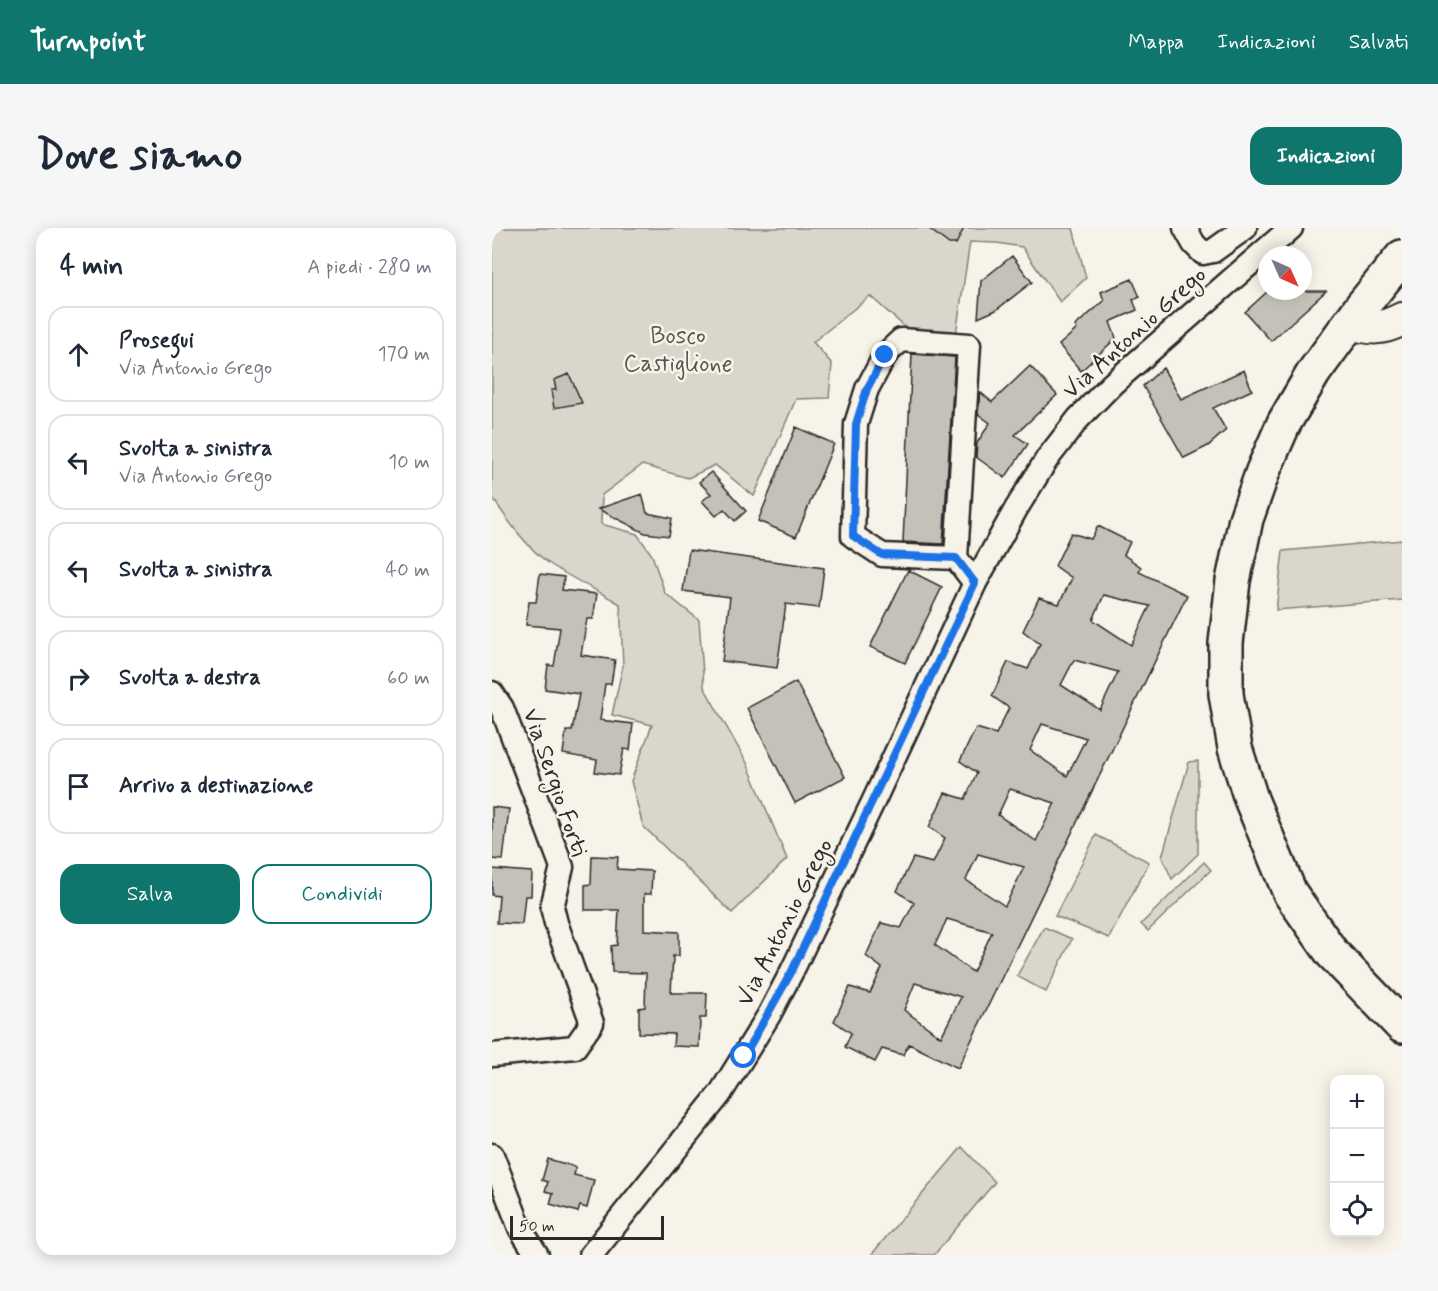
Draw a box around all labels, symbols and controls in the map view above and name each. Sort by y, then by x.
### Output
text: Turnpoint [30,24,146,61]
text: Mappa [1128,28,1184,56]
text: Indicazioni [1217,28,1316,56]
text: Salvati [1349,28,1408,56]
button: Indicazioni [1250,127,1402,185]
text: Dove siamo [36,129,242,184]
north arrow [1258,246,1312,300]
text: 4 min [60,250,123,284]
text: A piedi · 280 m [307,254,432,281]
street label: Via Antonio Grego [1056,260,1215,408]
park label: Bosco Castiglione [623,321,733,380]
text: Prosegui [119,327,194,355]
icon: ahead [62,338,95,371]
text: 170 m [378,341,430,368]
route end [871,341,897,367]
text: Via Antonio Grego [119,355,272,382]
text: Svolta a sinistra [119,435,273,463]
icon: left [62,446,95,479]
text: 10 m [388,449,430,476]
text: Via Antonio Grego [119,463,272,490]
icon: left [62,554,95,587]
text: Svolta a sinistra [119,556,273,584]
text: 40 m [386,557,430,584]
icon: right [62,662,95,695]
text: Svolta a destra [119,664,261,692]
text: 60 m [387,665,430,692]
street label: Via Sergio Forti [513,704,594,861]
icon: arrive [62,770,95,803]
text: Arrivo a destinazione [119,772,313,800]
street label: Via Antonio Grego [730,834,843,1013]
button: Salva [60,864,240,924]
button: Condividi [252,864,432,924]
route start [730,1042,756,1068]
map controls [1330,1075,1384,1237]
button: + [1330,1075,1384,1129]
button: − [1330,1129,1384,1183]
button: locate [1330,1183,1384,1237]
scale bar [510,1213,664,1240]
text: 50 m [519,1216,555,1237]

